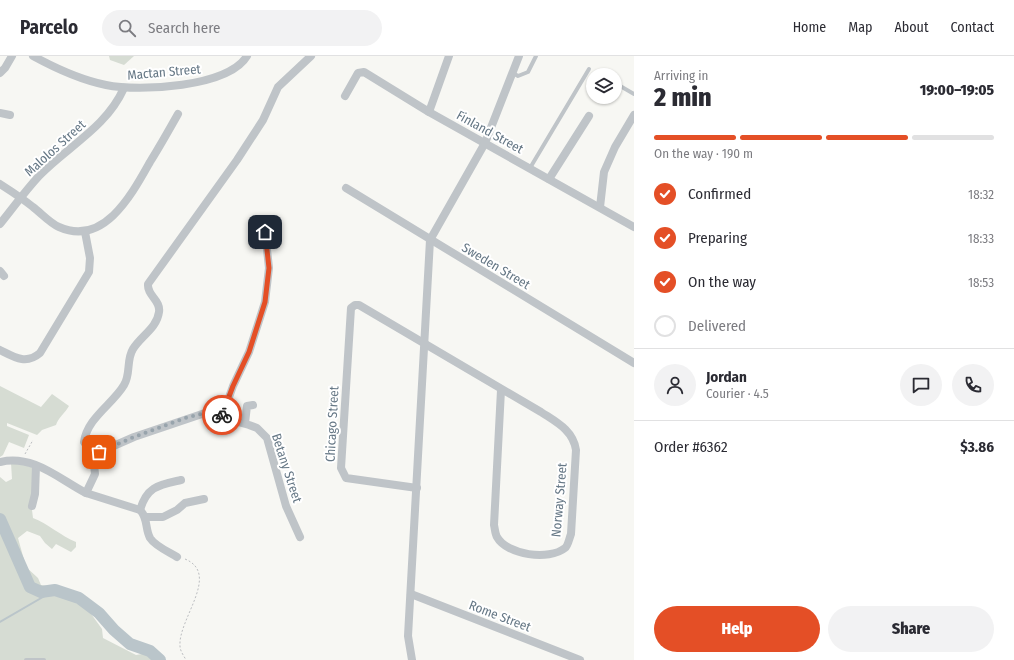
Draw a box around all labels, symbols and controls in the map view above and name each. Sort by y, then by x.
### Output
search box [102,10,382,46]
text: Parcelo [20,16,78,39]
icon: search [116,17,138,39]
text: Search here [148,19,220,37]
text: Home [793,19,826,36]
text: Map [848,19,872,36]
text: About [894,19,929,36]
text: Contact [951,19,994,36]
street label: Mactan Street [127,61,202,83]
map controls [586,68,622,104]
button: layers [586,68,622,104]
text: Arriving in [654,68,708,83]
text: 19:00–19:05 [920,81,994,99]
text: 2 min [654,82,712,113]
street label: Finland Street [454,108,527,157]
street label: Malolos Street [22,116,89,179]
text: On the way · 190 m [654,146,753,161]
icon: check [654,183,676,205]
text: Confirmed [688,185,751,203]
text: 18:32 [968,187,994,202]
pin [248,215,282,249]
icon: home [254,221,276,243]
icon: check [654,227,676,249]
text: Preparing [688,229,747,247]
text: 18:33 [968,231,994,246]
street label: Sweden Street [459,240,533,293]
icon: check [654,271,676,293]
text: On the way [688,273,756,291]
text: 18:53 [968,275,994,290]
text: Delivered [688,317,746,335]
button: person [654,364,696,406]
button: chat [900,364,942,406]
button: phone [952,364,994,406]
text: Jordan [706,368,747,386]
street label: Chicago Street [323,385,342,462]
text: Courier · 4.5 [706,386,769,401]
courier [202,395,242,435]
icon: bike [211,404,233,426]
street label: Betany Street [269,432,305,505]
pin [82,435,116,469]
text: Order #6362 [654,438,728,456]
text: $3.86 [960,438,994,456]
icon: bag [88,441,110,463]
street label: Norway Street [548,461,570,538]
street label: Rome Street [467,597,534,635]
button: Help [654,606,820,652]
button: Share [828,606,994,652]

